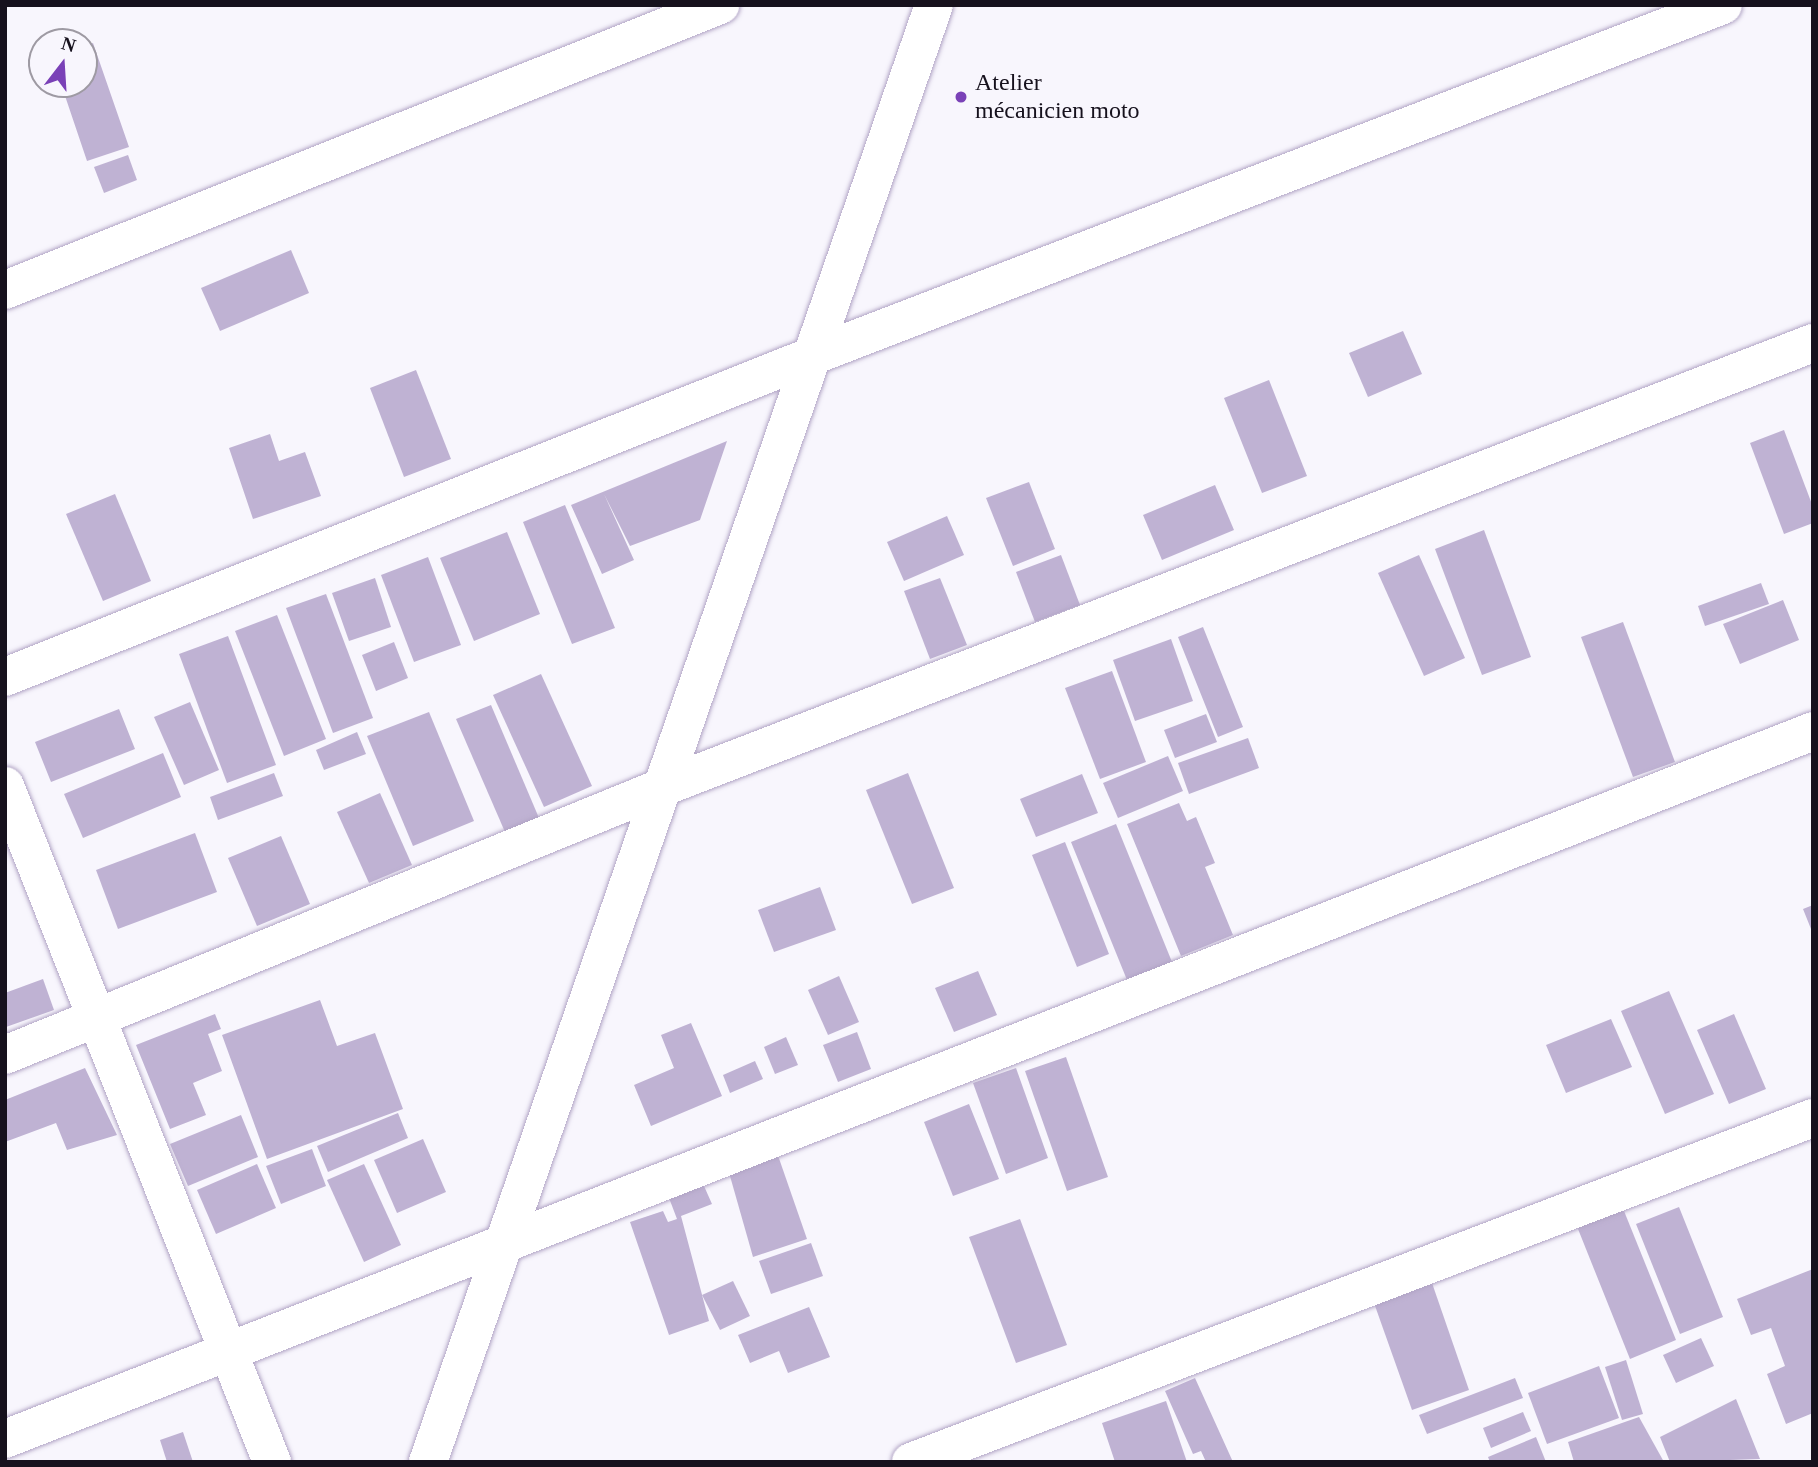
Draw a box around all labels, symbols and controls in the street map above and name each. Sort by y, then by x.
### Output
north arrow [28,28,98,98]
text: N [59,32,78,56]
place label: Atelier mécanicien moto [975,69,1140,125]
marker: Atelier mécanicien moto [953,89,969,105]

